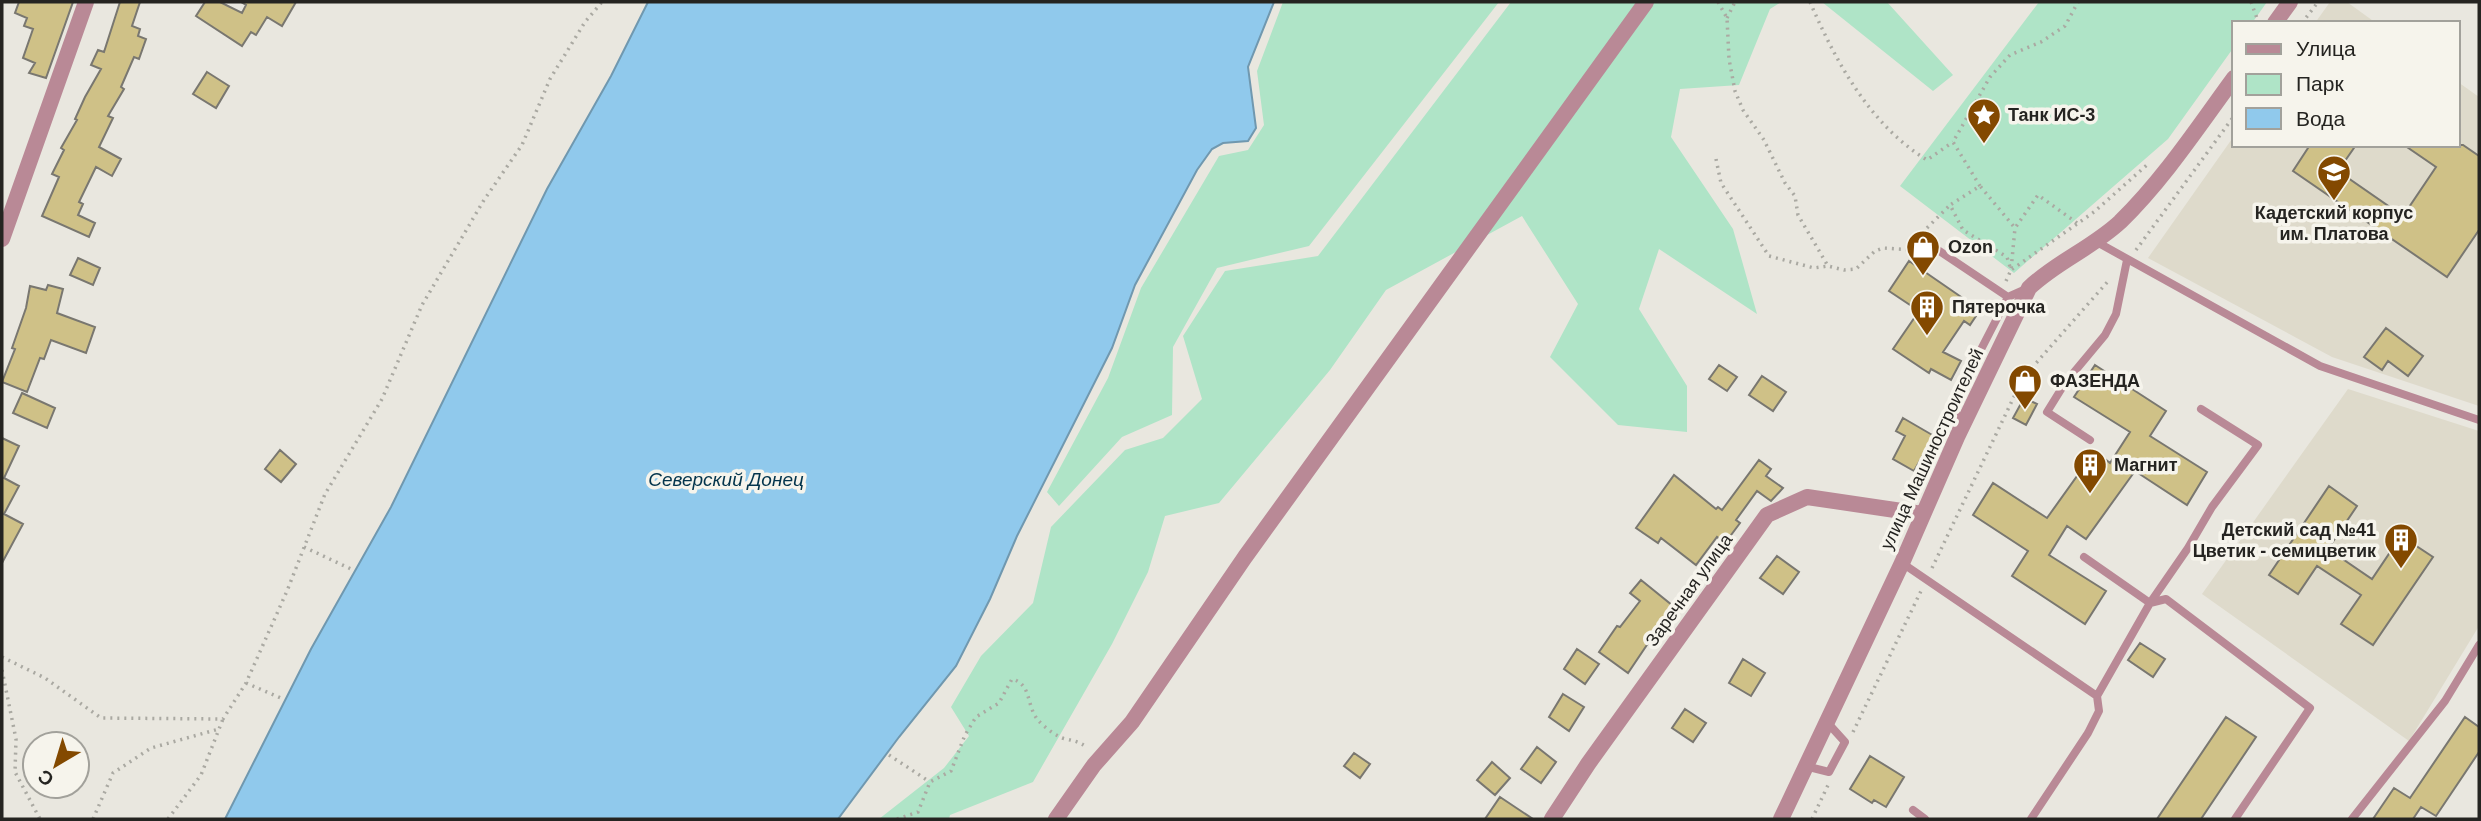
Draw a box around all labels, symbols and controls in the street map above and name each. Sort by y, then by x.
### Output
legend [2232,21,2460,147]
text: Улица [2296,37,2356,60]
text: Парк [2296,72,2344,95]
place icon: Танк ИС-3 [1965,96,2003,145]
place label: Танк ИС-3 [2008,105,2095,125]
text: Вода [2296,107,2345,130]
school or university icon: Кадетский корпус им. Платова [2315,153,2353,202]
place label: Кадетский корпус им. Платова [2255,203,2413,244]
shop icon: Ozon [1904,228,1942,277]
place label: Ozon [1948,237,1993,257]
building icon: Пятерочка [1908,288,1946,337]
place label: Пятерочка [1952,297,2046,317]
street label: улица Машиностроителей [1877,345,1987,553]
shop icon: ФАЗЕНДА [2006,362,2044,411]
place label: ФАЗЕНДА [2050,371,2140,391]
building icon: Магнит [2071,446,2109,495]
place label: Магнит [2114,455,2178,475]
water label: Северский Донец [648,469,804,490]
place label: Детский сад №41 Цветик - семицветик [2193,520,2377,561]
building icon: Детский сад №41 Цветик - семицветик [2382,521,2420,570]
street label: Заречная улица [1642,529,1737,650]
north arrow [21,730,91,800]
text: С [34,765,58,791]

